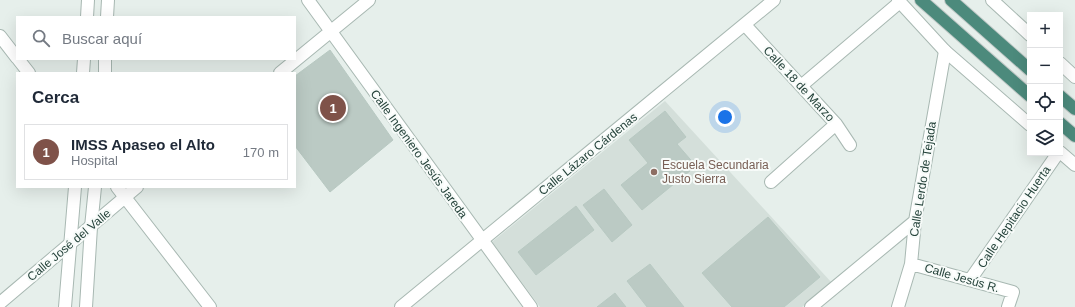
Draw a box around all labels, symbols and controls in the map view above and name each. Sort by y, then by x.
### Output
map controls [1027,12,1063,156]
button: + [1027,12,1063,48]
search box [16,16,296,60]
icon: search [30,27,52,49]
text: Buscar aquí [62,30,142,47]
street label: Calle 18 de Marzo [761,44,838,125]
button: − [1027,48,1063,84]
button: locate [1027,84,1063,120]
street label: Calle Ingeniero Jesús Jareda [368,87,471,221]
text: Cerca [32,88,79,107]
pin: 1 [320,93,346,123]
your location [715,107,735,127]
street label: Calle Lázaro Cárdenas [536,110,640,198]
street label: Calle Lerdo de Tejada [907,120,939,238]
button: layers [1027,120,1063,156]
text: IMSS Apaseo el Alto [71,136,215,153]
text: 1 [42,145,50,160]
text: 170 m [243,145,279,160]
text: Hospital [71,153,118,168]
place label: Escuela Secundaria Justo Sierra [662,158,769,186]
street label: Calle Hepitacio Huerta [975,163,1054,271]
marker: Escuela Secundaria Justo Sierra [649,167,659,177]
street label: Calle José del Valle [24,206,114,284]
street label: Calle Jesús R. [923,261,1001,295]

